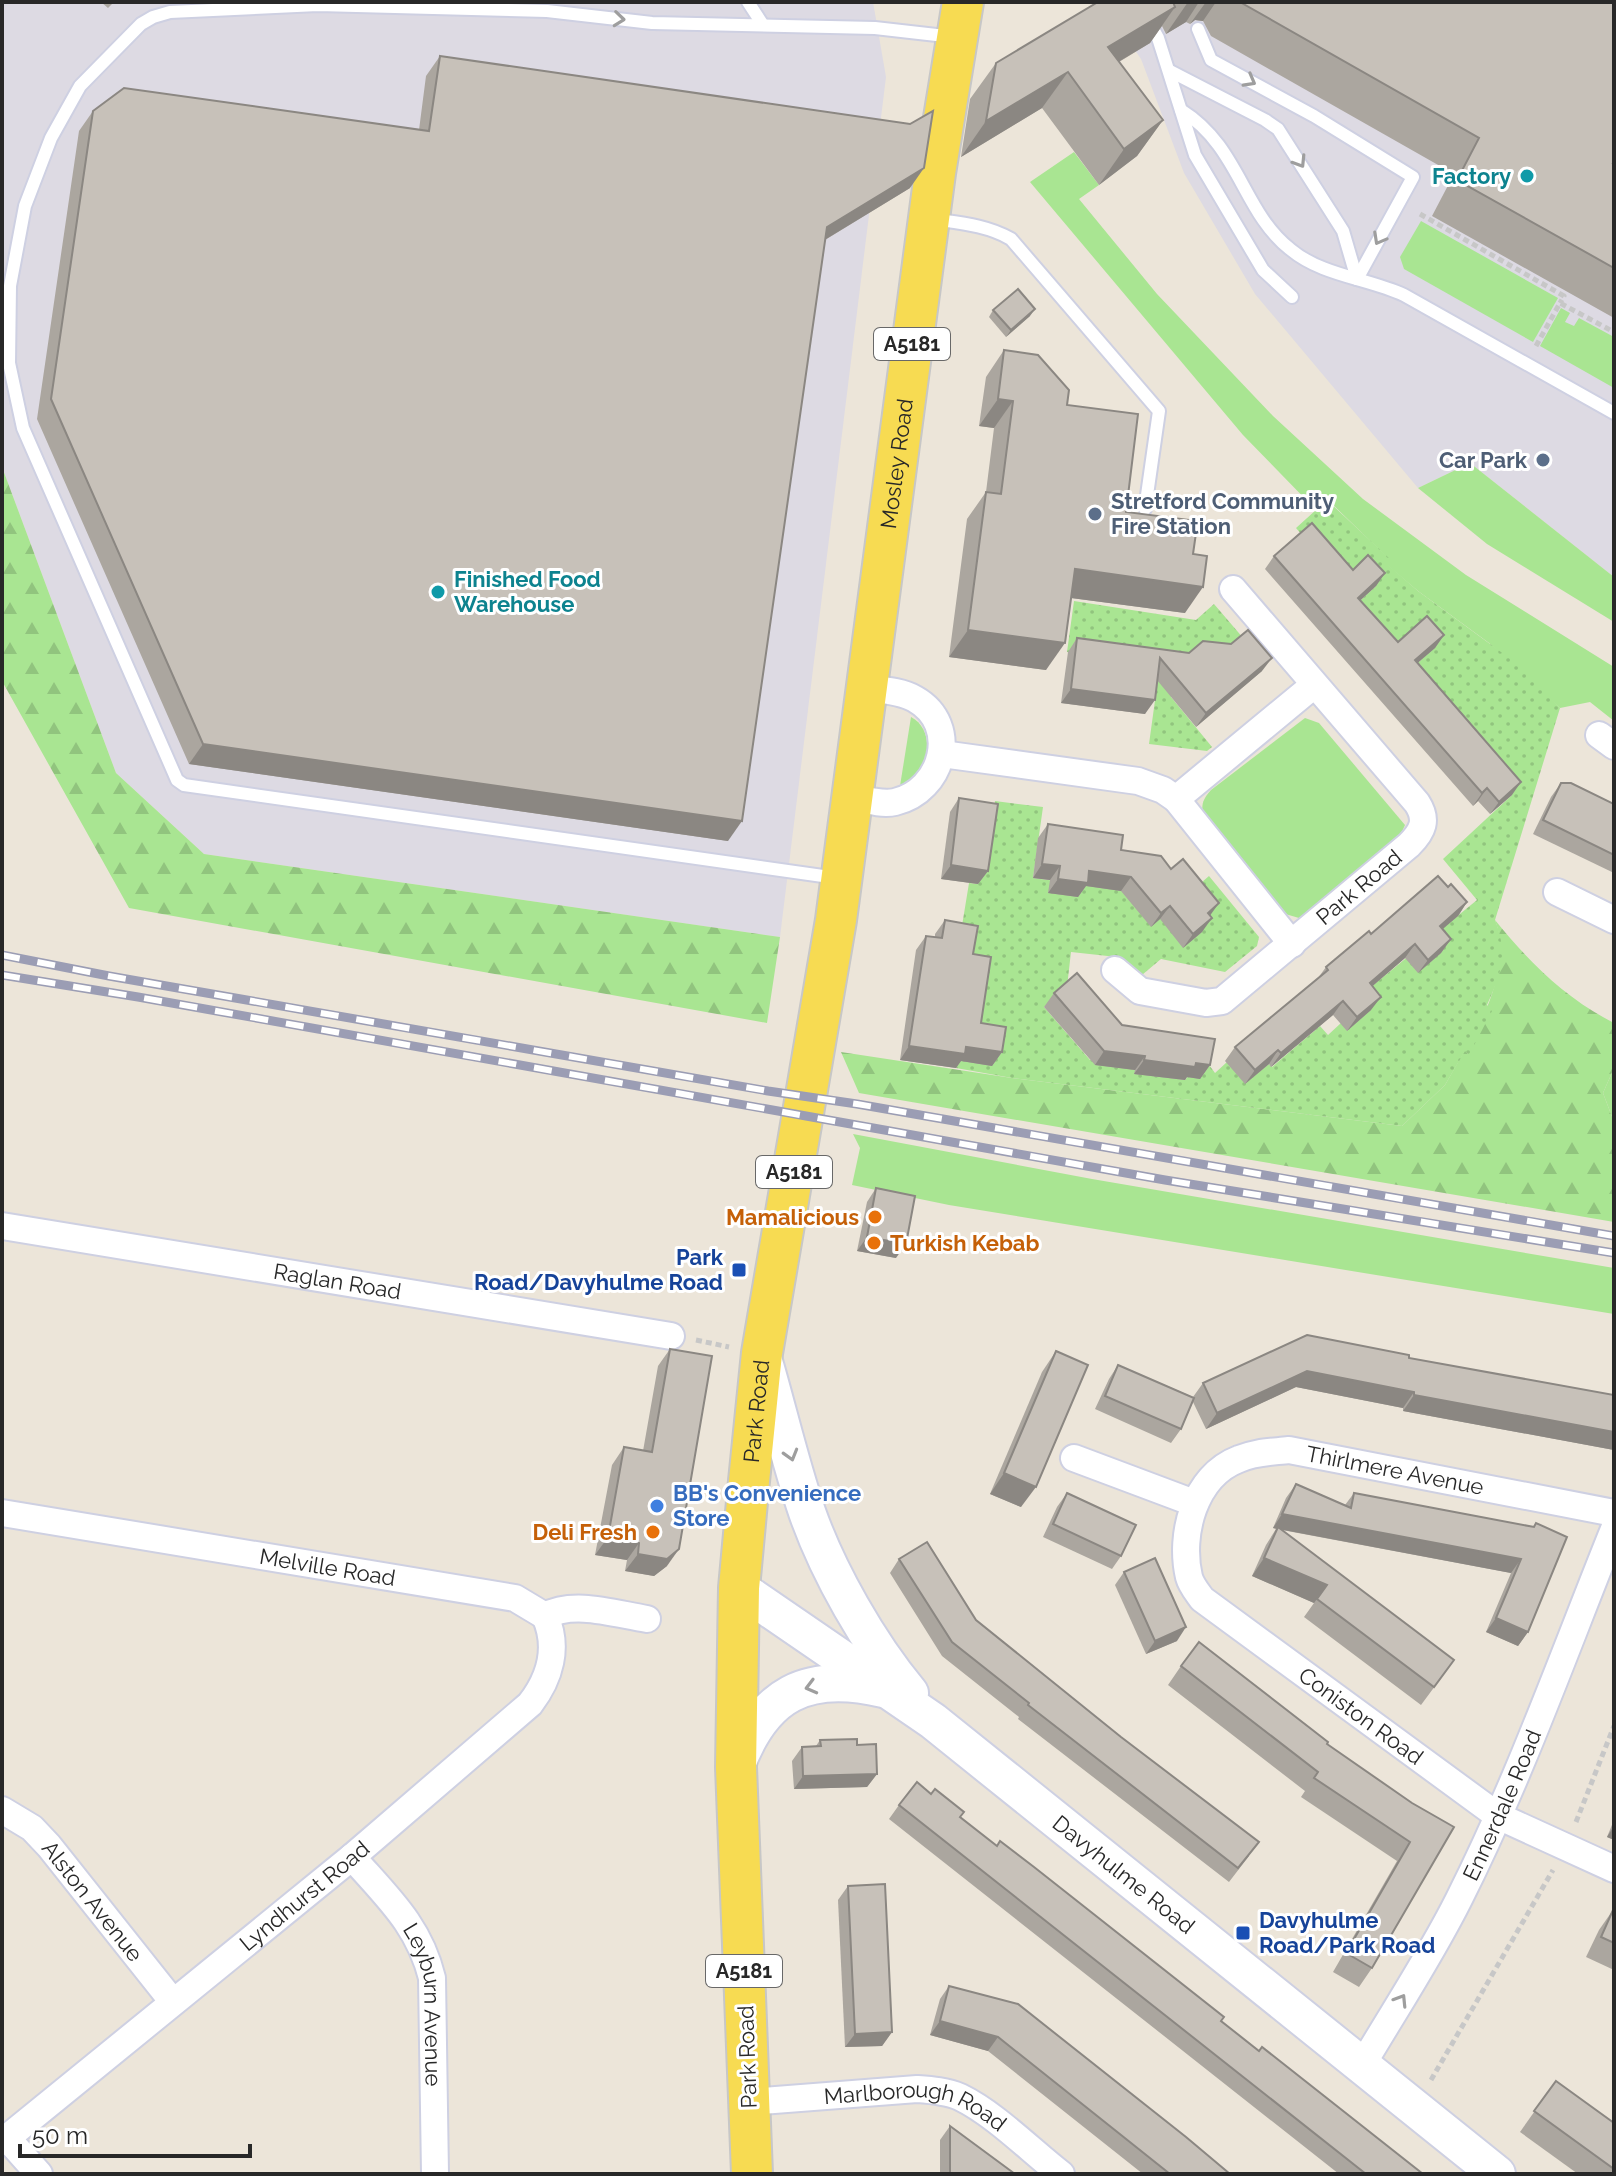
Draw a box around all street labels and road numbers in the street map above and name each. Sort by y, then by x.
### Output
road number: A5181 [874,328,950,360]
street label: Mosley Road [875,397,918,530]
street label: Park Road [1311,844,1407,930]
road number: A5181 [756,1156,832,1188]
street label: Raglan Road [272,1258,403,1304]
street label: Park Road [738,1358,774,1464]
street label: Thirlmere Avenue [1304,1440,1486,1500]
street label: Melville Road [258,1543,398,1591]
street label: Coniston Road [1294,1661,1429,1770]
street label: Ennerdale Road [1457,1726,1546,1885]
street label: Davyhulme Road [1048,1810,1200,1939]
street label: Alston Avenue [37,1835,149,1967]
street label: Lyndhurst Road [234,1835,374,1956]
street label: Leyburn Avenue [398,1918,447,2087]
road number: A5181 [706,1955,782,1987]
street label: Park Road [732,2005,762,2109]
street label: Marlborough Road [823,2076,1012,2136]

